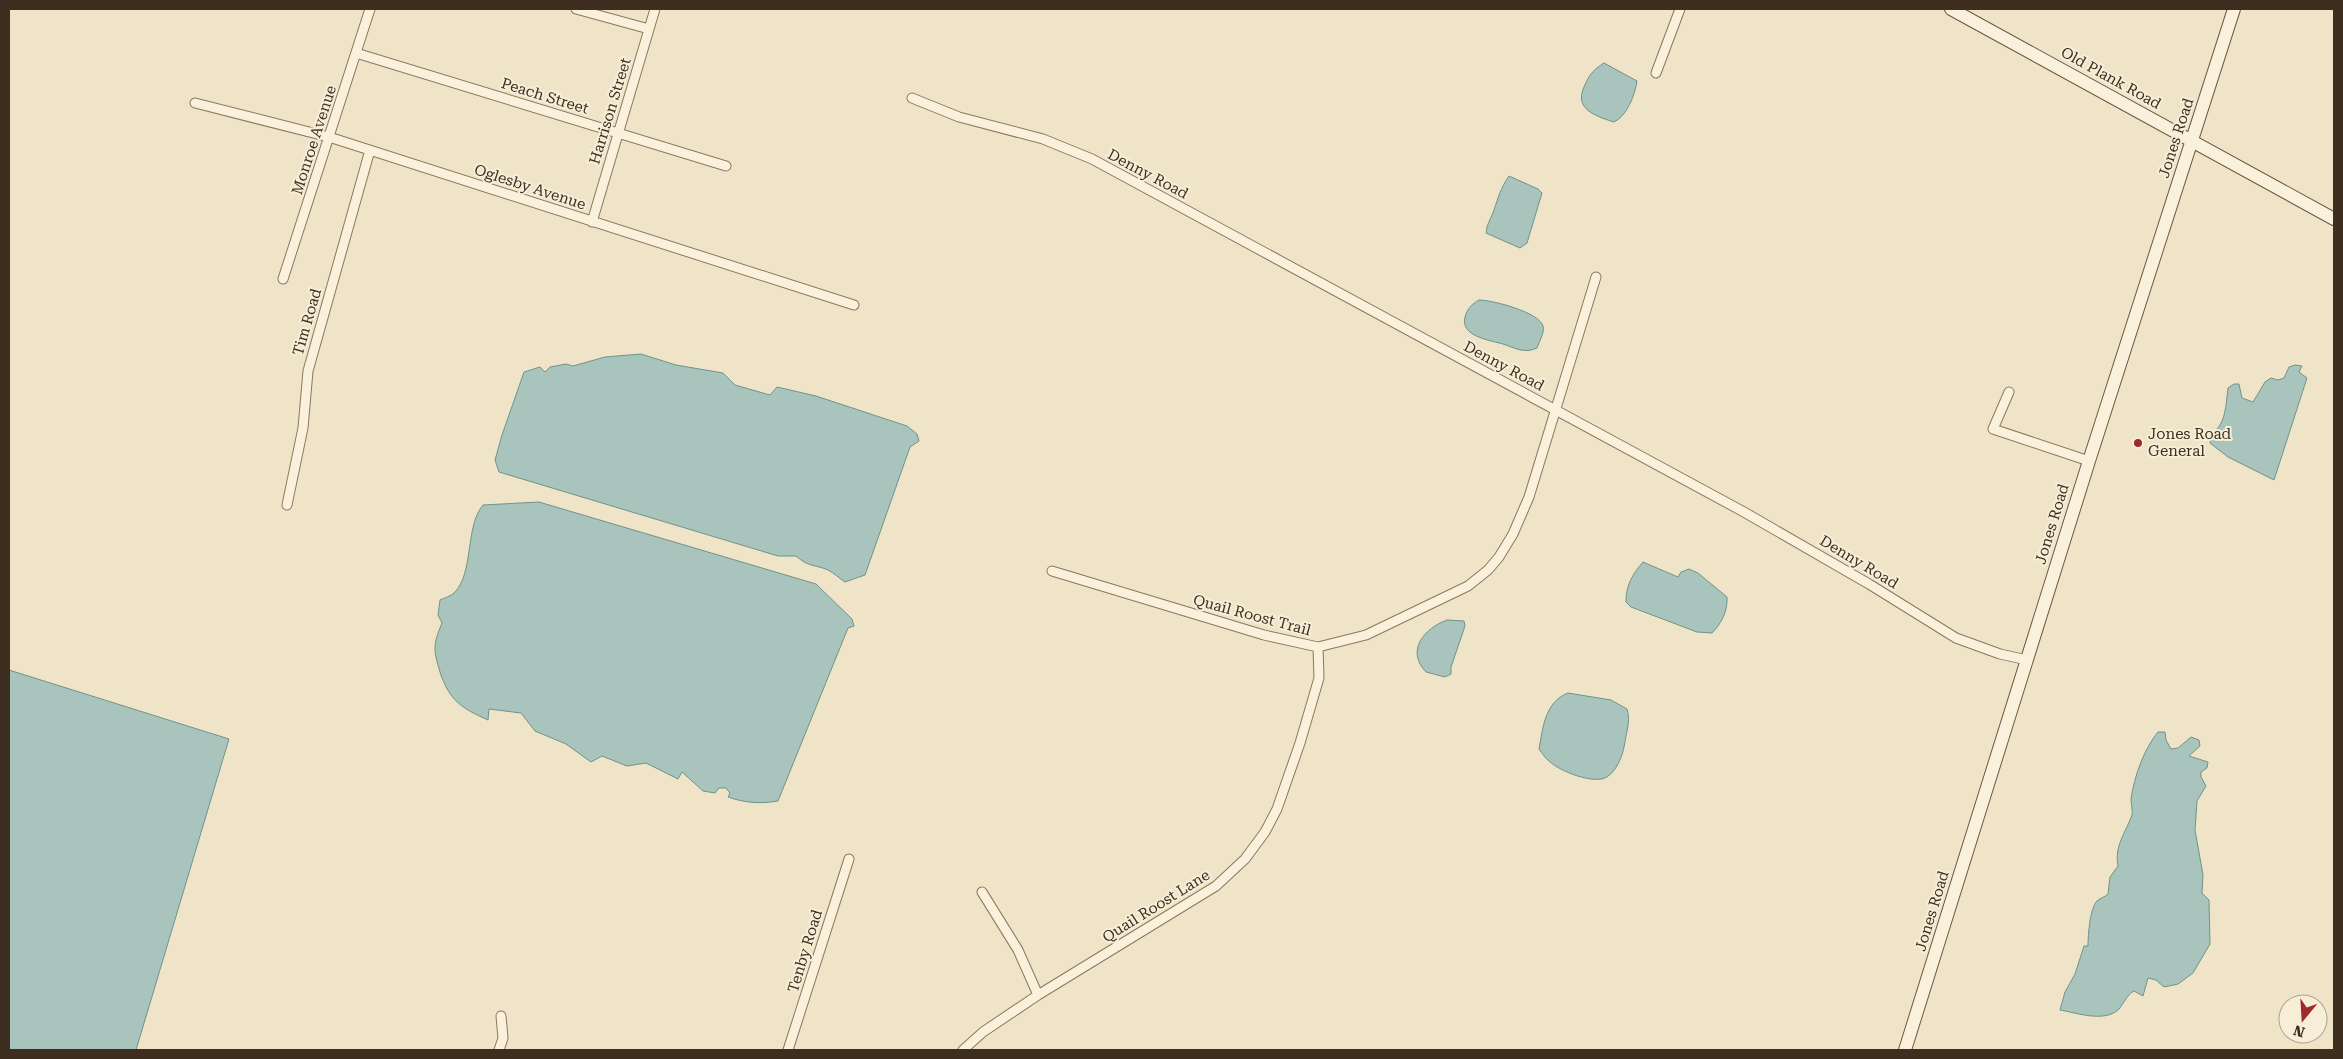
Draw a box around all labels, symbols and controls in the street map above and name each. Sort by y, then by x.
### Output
street label: Old Plank Road [2058,43,2165,113]
street label: Harrison Street [585,55,635,166]
street label: Peach Street [499,74,591,118]
street label: Monroe Avenue [288,83,340,197]
street label: Jones Road [2155,95,2198,180]
street label: Denny Road [1105,145,1192,203]
street label: Oglesby Avenue [472,160,588,214]
street label: Tim Road [289,286,325,358]
street label: Denny Road [1461,337,1548,395]
place label: Jones Road General [2148,425,2232,460]
marker: Jones Road General [2132,437,2144,449]
street label: Jones Road [2031,481,2073,566]
street label: Denny Road [1816,531,1902,593]
street label: Quail Roost Trail [1191,591,1313,639]
street label: Quail Roost Lane [1099,866,1213,946]
street label: Jones Road [1911,868,1953,953]
street label: Tenby Road [784,907,826,995]
north arrow [2278,994,2328,1044]
text: N [2291,1022,2307,1041]

